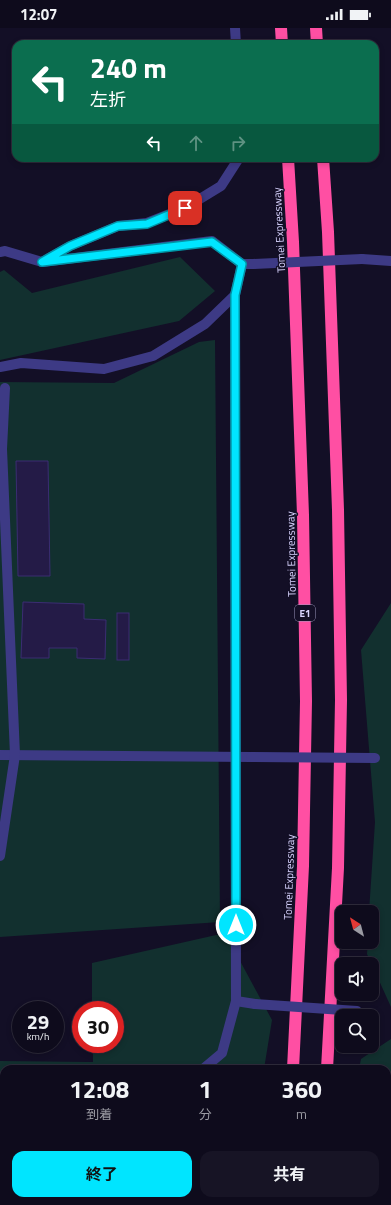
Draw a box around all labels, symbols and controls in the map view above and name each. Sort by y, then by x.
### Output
text: 12:07 [20,3,57,26]
text: 240 m [90,46,167,89]
icon: left [24,56,76,108]
text: 左折 [90,86,126,113]
icon: left [143,132,165,154]
icon: ahead [185,132,207,154]
icon: right [227,132,249,154]
street label: Tomei Expressway [269,186,289,273]
pin [168,191,202,225]
icon: arrive [174,197,196,219]
street label: Tomei Expressway [282,510,300,597]
road number: E1 [295,605,315,621]
street label: Tomei Expressway [280,833,299,920]
position arrow [215,904,257,946]
north arrow [335,905,379,949]
map controls [335,905,379,1053]
button: sound [335,957,379,1001]
speed limit sign: 30 [72,1001,124,1053]
text: 29 [27,1006,49,1037]
button: search [335,1009,379,1053]
text: km/h [27,1029,49,1044]
text: 12:08 [69,1071,129,1107]
text: 1 [199,1071,212,1107]
text: 360 [281,1071,322,1107]
text: 到着 [86,1104,112,1124]
text: 分 [199,1104,212,1124]
text: m [296,1104,307,1124]
button: 終了 [12,1151,192,1197]
button: 共有 [200,1151,379,1197]

